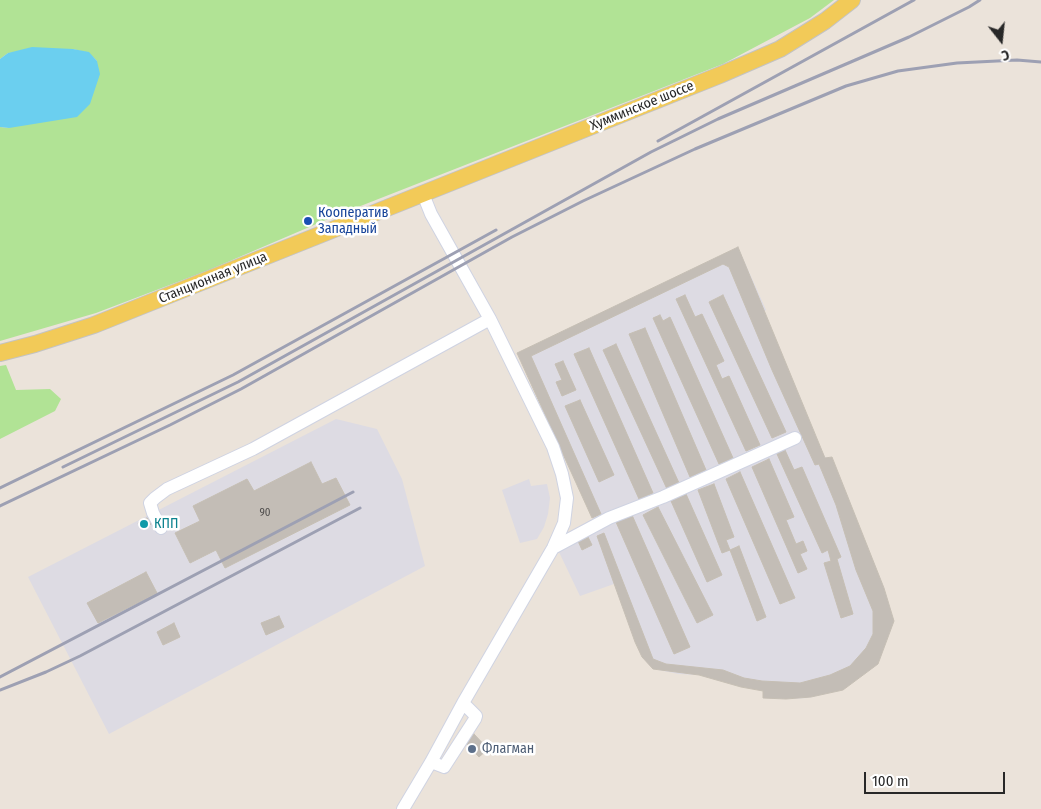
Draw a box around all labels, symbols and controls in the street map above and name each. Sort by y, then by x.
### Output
north arrow [976,15,1026,65]
text: С [999,46,1011,64]
street label: Хумминское шоссе [588,77,696,135]
place label: Кооператив Западный [318,205,388,238]
marker: Кооператив Западный [302,215,314,227]
street label: Станционная улица [156,249,270,307]
house number: 90 [259,506,271,520]
place label: КПП [154,516,178,532]
marker: КПП [138,518,150,530]
place label: Флагман [482,741,534,757]
marker: Флагман [466,743,478,755]
scale bar [866,762,1007,794]
text: 100 m [872,772,909,790]

